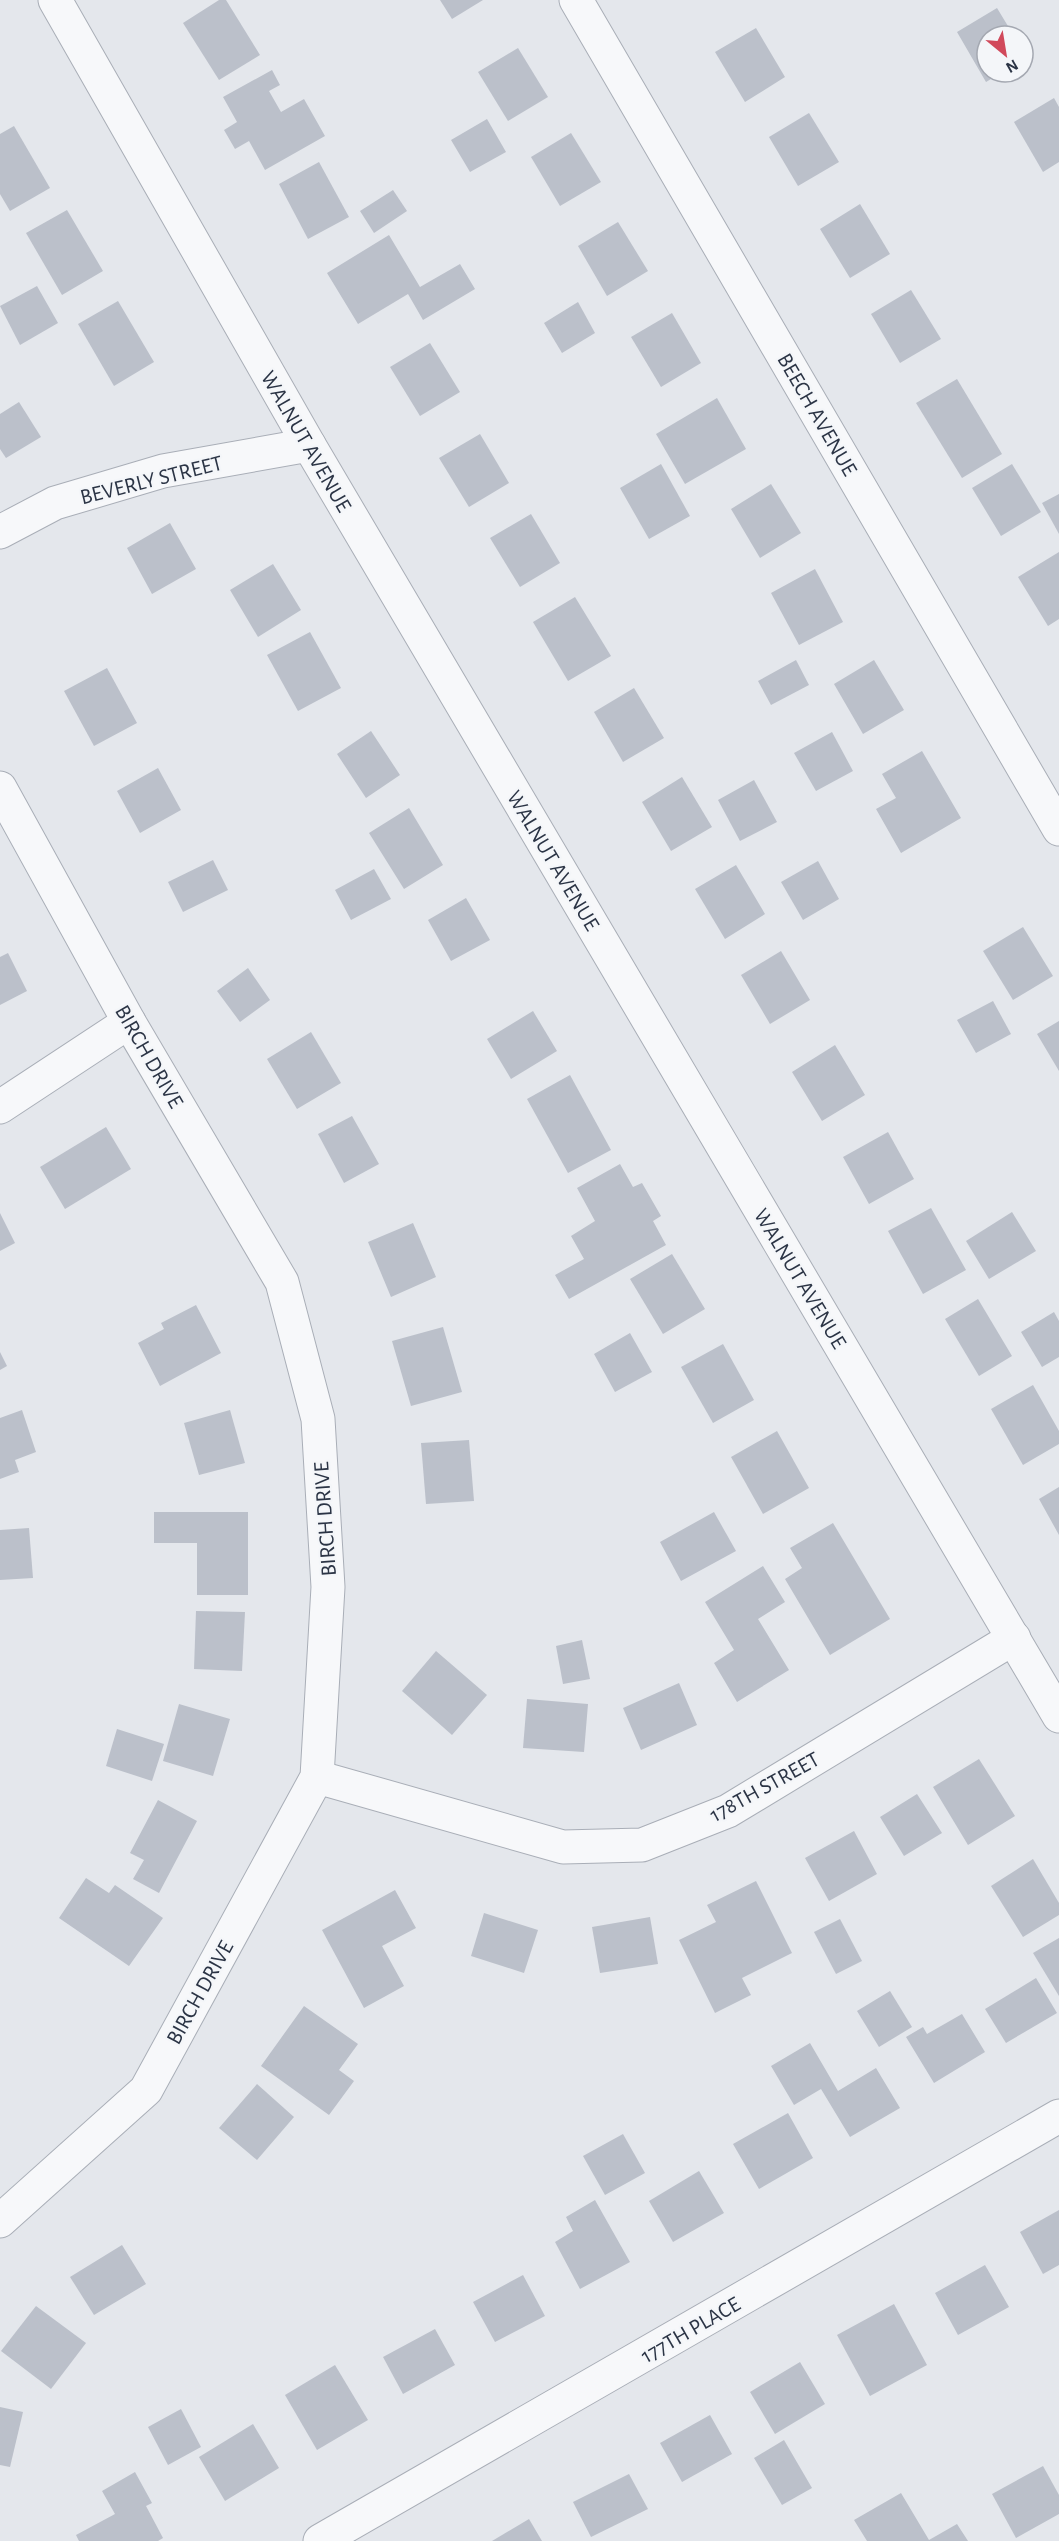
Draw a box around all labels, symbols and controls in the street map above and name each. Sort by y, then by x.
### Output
north arrow [975,24,1035,84]
text: N [1003,56,1021,76]
street label: BEECH AVENUE [773,349,861,480]
street label: WALNUT AVENUE [257,367,356,516]
street label: BEVERLY STREET [78,452,225,508]
street label: WALNUT AVENUE [503,787,604,935]
street label: BIRCH DRIVE [111,1001,188,1112]
street label: WALNUT AVENUE [750,1205,851,1353]
street label: BIRCH DRIVE [310,1461,340,1577]
street label: 178TH STREET [706,1748,823,1826]
street label: BIRCH DRIVE [162,1937,238,2048]
street label: 177TH PLACE [637,2293,744,2367]

